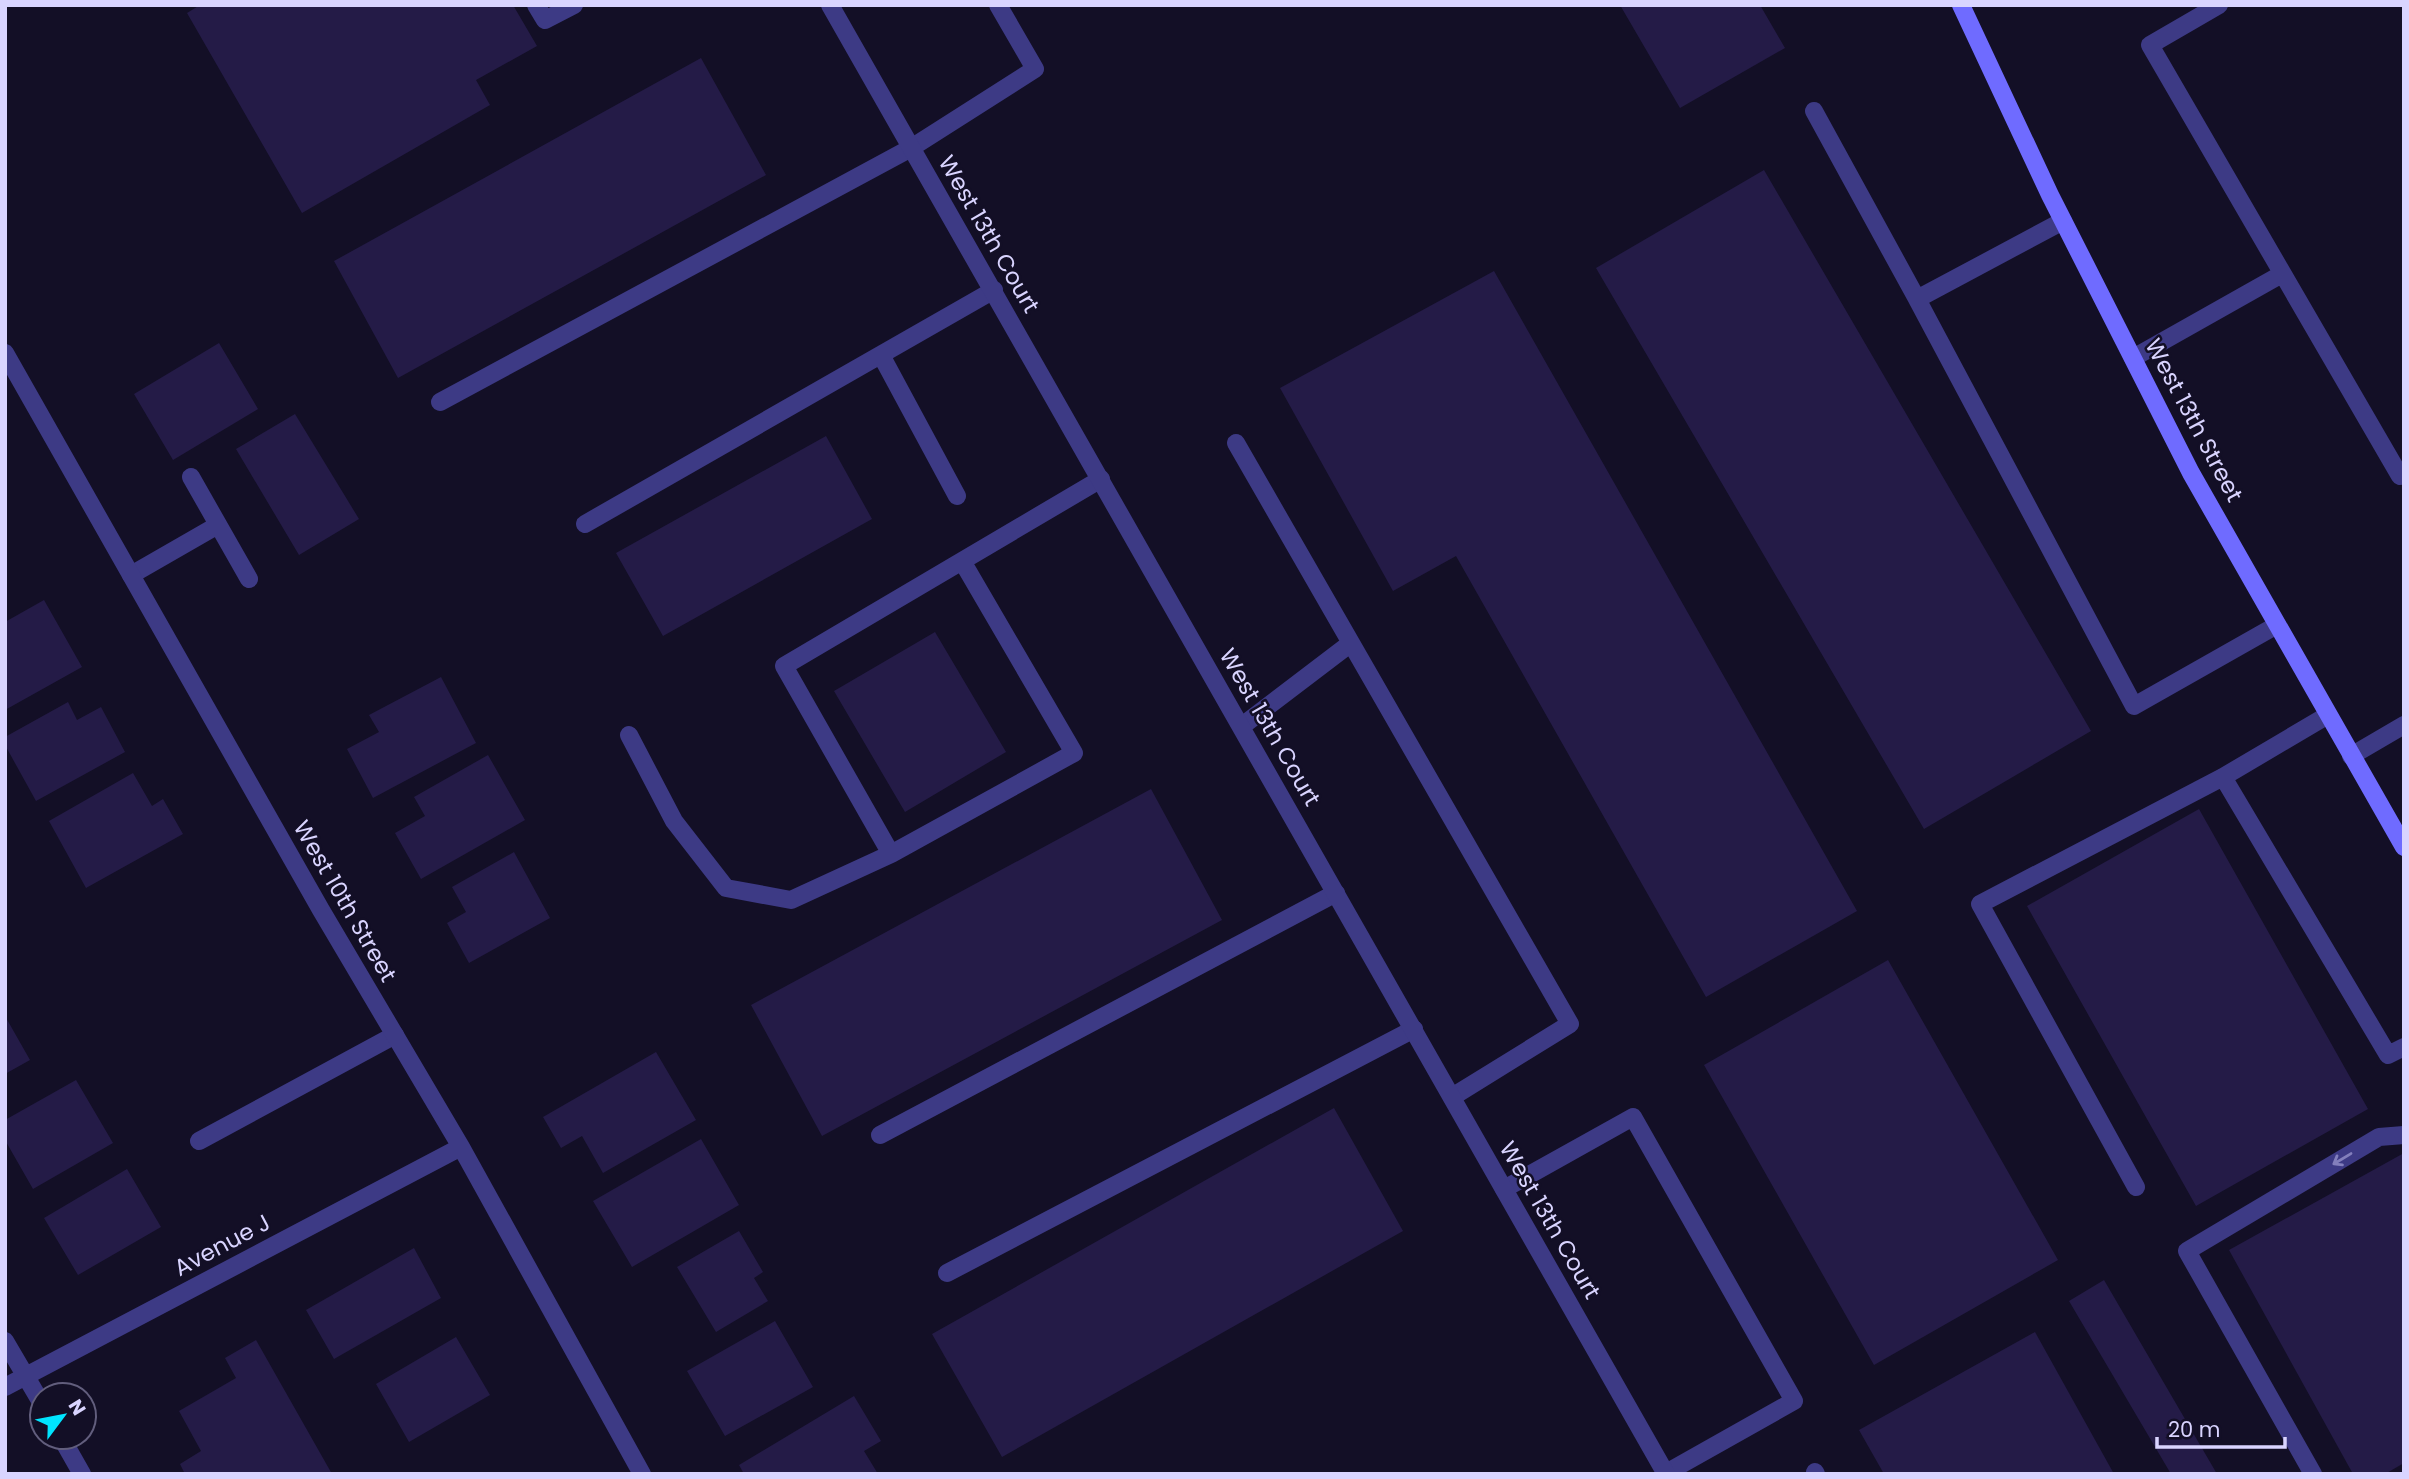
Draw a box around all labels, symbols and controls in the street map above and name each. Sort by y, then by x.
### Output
street label: West 13th Court [931,149,1047,319]
street label: West 13th Street [2137,333,2251,507]
street label: West 13th Court [1212,642,1328,812]
street label: West 10th Street [286,814,404,988]
street label: West 13th Court [1492,1135,1608,1305]
one-way arrow [2332,1152,2352,1166]
street label: Avenue J [168,1206,276,1284]
north arrow [28,1381,98,1451]
text: N [62,1394,92,1420]
scale bar [2157,1406,2285,1450]
text: 20 m [2168,1415,2221,1444]

